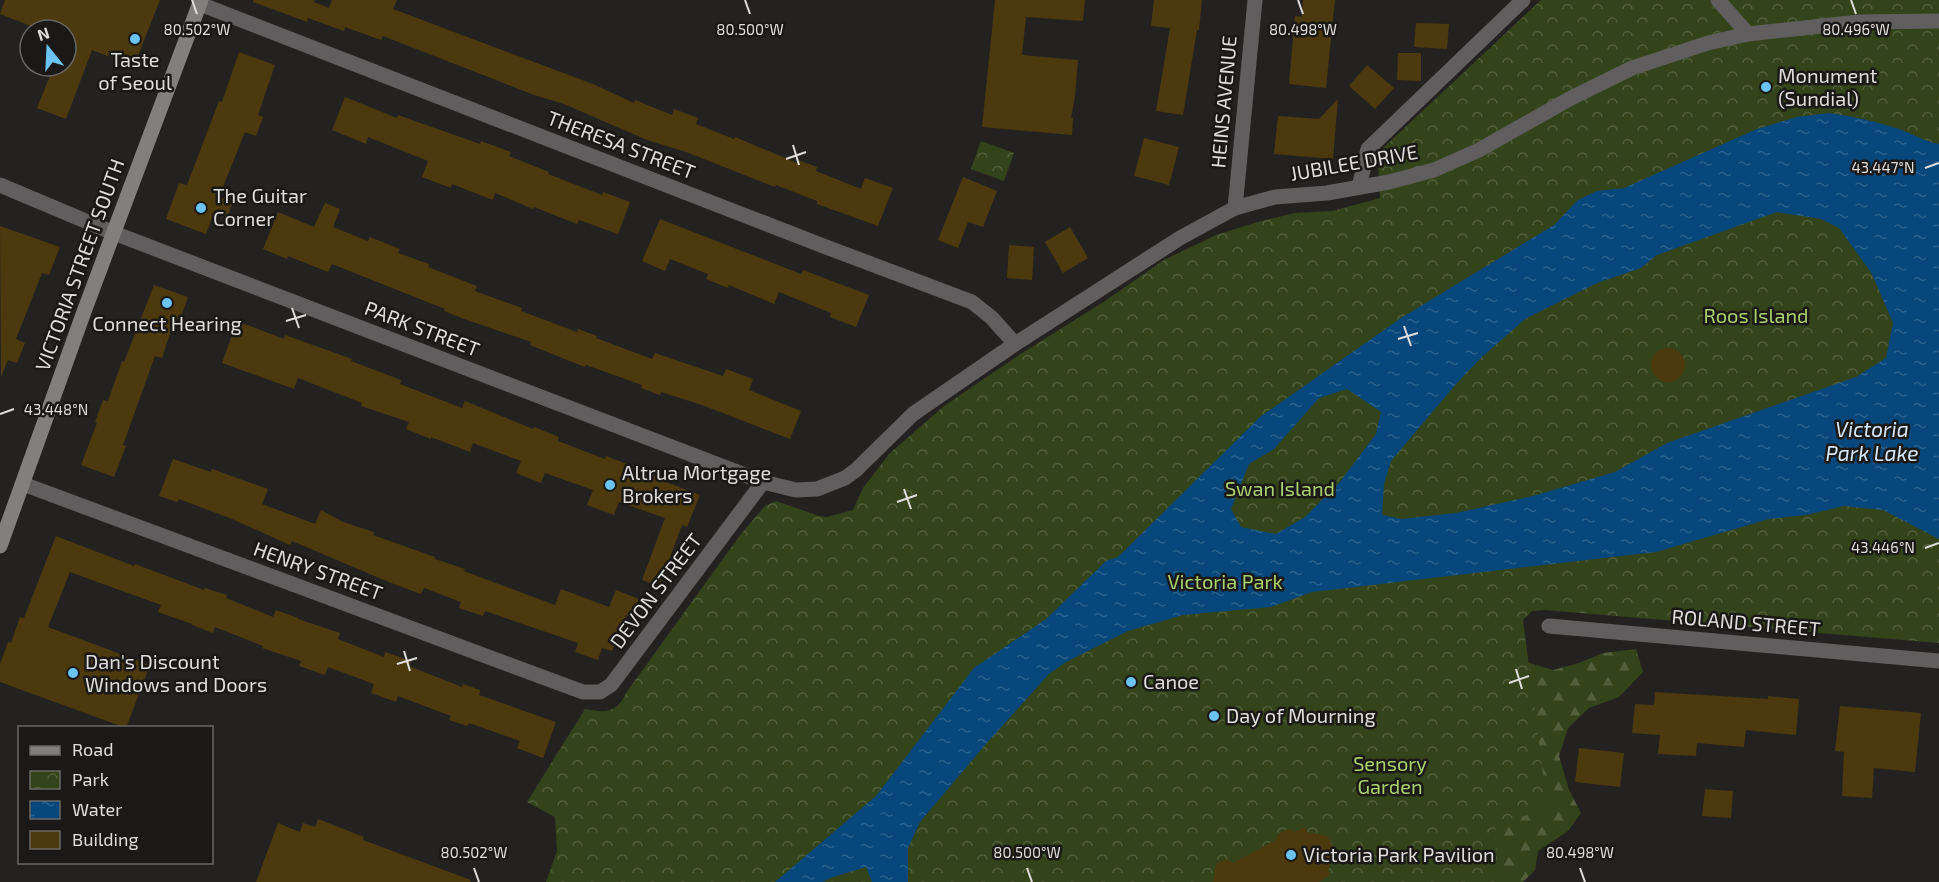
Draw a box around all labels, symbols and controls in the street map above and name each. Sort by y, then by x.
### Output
north arrow [18,18,78,78]
text: 80.502°W [164,20,230,38]
text: 80.500°W [716,20,784,38]
text: 80.498°W [1269,20,1337,38]
text: 80.496°W [1822,20,1890,38]
text: N [35,22,52,44]
marker: Taste of Seoul [128,32,142,46]
street label: HEINS AVENUE [1205,35,1241,169]
place label: Taste of Seoul [98,47,172,94]
place label: Monument (Sundial) [1778,63,1878,110]
marker: Monument (Sundial) [1759,80,1773,94]
street label: THERESA STREET [544,105,699,183]
street label: JUBILEE DRIVE [1288,139,1420,185]
street label: VICTORIA STREET SOUTH [30,155,129,374]
text: 43.447°N [1851,158,1915,176]
place label: The Guitar Corner [213,183,307,230]
marker: The Guitar Corner [194,201,208,215]
street label: PARK STREET [361,295,484,361]
marker: Connect Hearing [160,296,174,310]
park label: Roos Island [1704,303,1809,327]
place label: Connect Hearing [92,311,242,335]
text: 43.448°N [24,400,88,418]
water label: Victoria Park Lake [1825,416,1919,465]
place label: Altrua Mortgage Brokers [622,460,771,507]
park label: Swan Island [1225,476,1335,500]
marker: Altrua Mortgage Brokers [603,478,617,492]
street label: DEVON STREET [604,528,706,653]
street label: HENRY STREET [251,536,386,605]
text: 43.446°N [1851,538,1915,556]
park label: Victoria Park [1167,569,1283,593]
street label: ROLAND STREET [1671,604,1822,641]
place label: Dan's Discount Windows and Doors [85,649,267,696]
marker: Dan's Discount Windows and Doors [66,666,80,680]
place label: Canoe [1143,669,1199,693]
marker: Canoe [1124,675,1138,689]
place label: Day of Mourning [1226,703,1376,727]
marker: Day of Mourning [1207,709,1221,723]
legend [18,726,213,864]
text: Road [72,738,113,760]
park label: Sensory Garden [1353,751,1427,798]
text: Park [72,768,109,790]
text: Water [72,798,122,820]
text: Building [72,828,139,850]
place label: Victoria Park Pavilion [1303,842,1495,866]
text: 80.502°W [441,843,507,861]
text: 80.500°W [993,843,1061,861]
text: 80.498°W [1546,843,1614,861]
marker: Victoria Park Pavilion [1284,848,1298,862]

